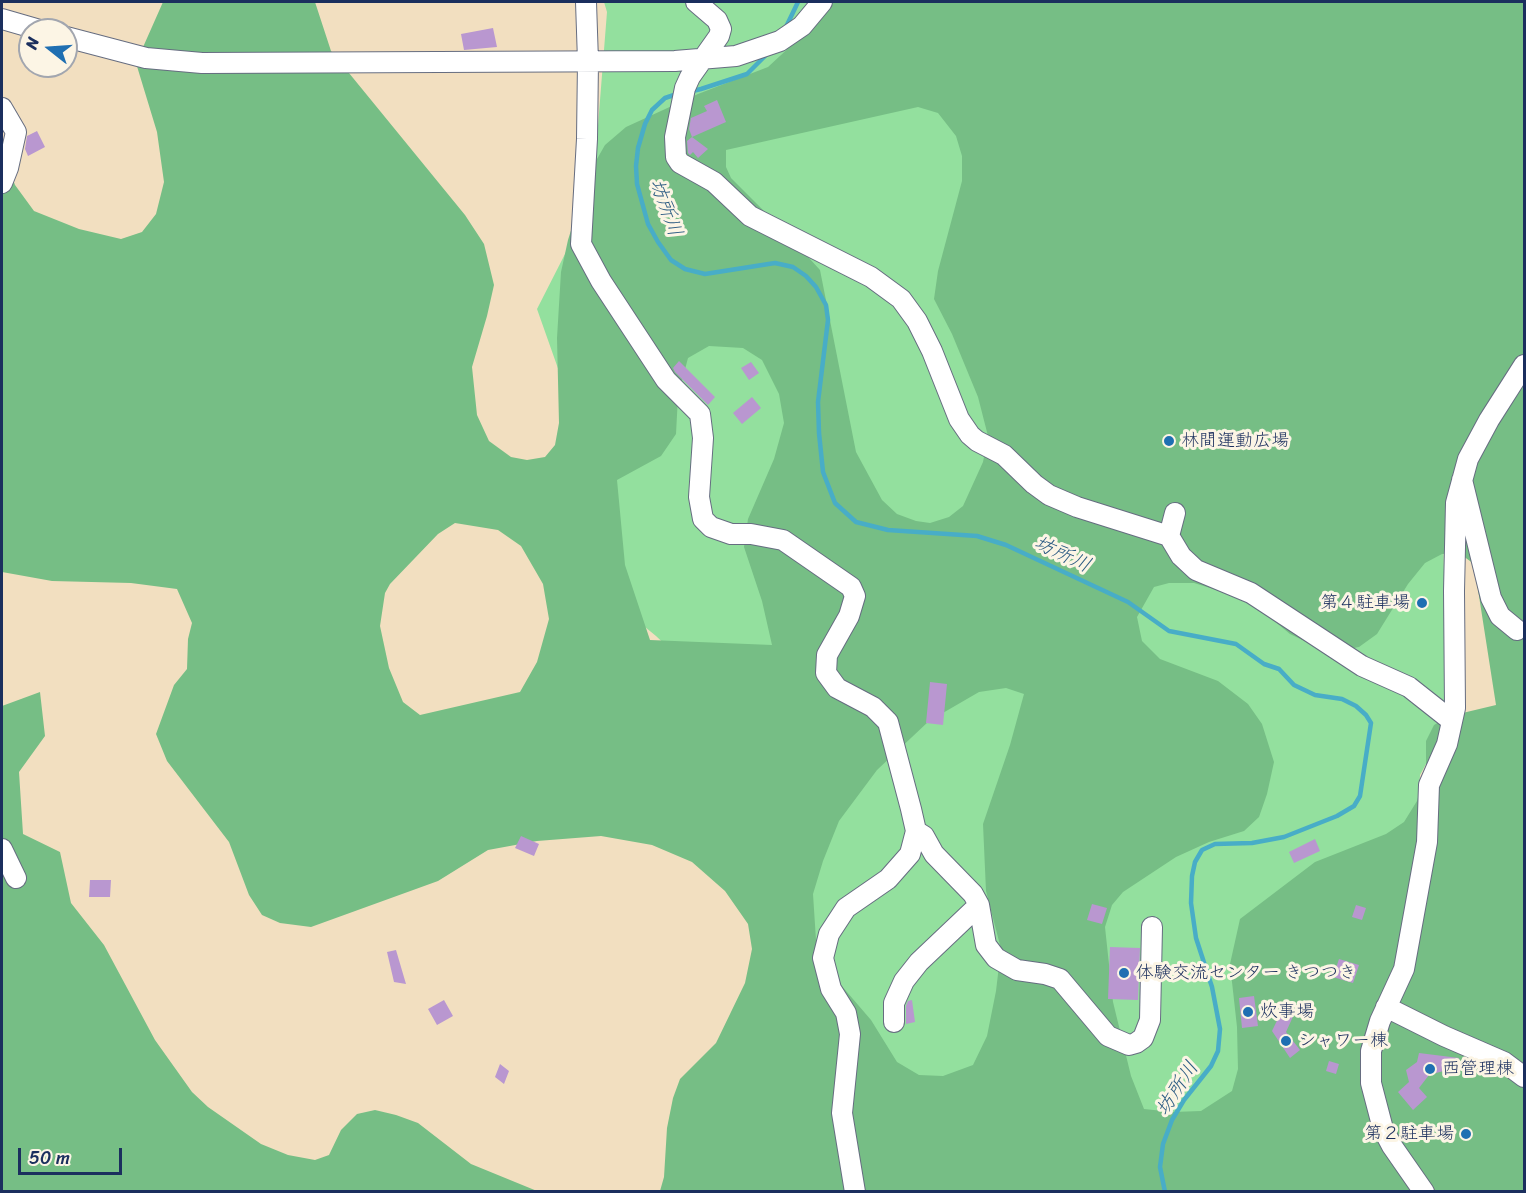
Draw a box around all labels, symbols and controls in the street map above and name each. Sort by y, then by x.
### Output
north arrow [18,18,78,78]
text: N [17,34,48,53]
water label: 坊所川 [643,176,687,240]
place label: 林間運動広場 [1181,430,1289,452]
marker: 林間運動広場 [1162,434,1176,448]
water label: 坊所川 [1030,531,1094,579]
place label: 第４駐車場 [1320,592,1410,614]
marker: 第４駐車場 [1415,596,1429,610]
place label: 体験交流センター きつつき [1136,962,1357,984]
marker: 体験交流センター きつつき [1117,966,1131,980]
place label: 炊事場 [1260,1001,1314,1023]
marker: 炊事場 [1241,1005,1255,1019]
place label: シャワー棟 [1298,1030,1388,1052]
marker: シャワー棟 [1279,1034,1293,1048]
water label: 坊所川 [1152,1057,1204,1121]
place label: 西管理棟 [1442,1058,1514,1080]
marker: 西管理棟 [1423,1062,1437,1076]
place label: 第２駐車場 [1364,1123,1454,1145]
marker: 第２駐車場 [1459,1127,1473,1141]
scale bar [21,1136,124,1174]
text: 50 m [29,1142,70,1174]

